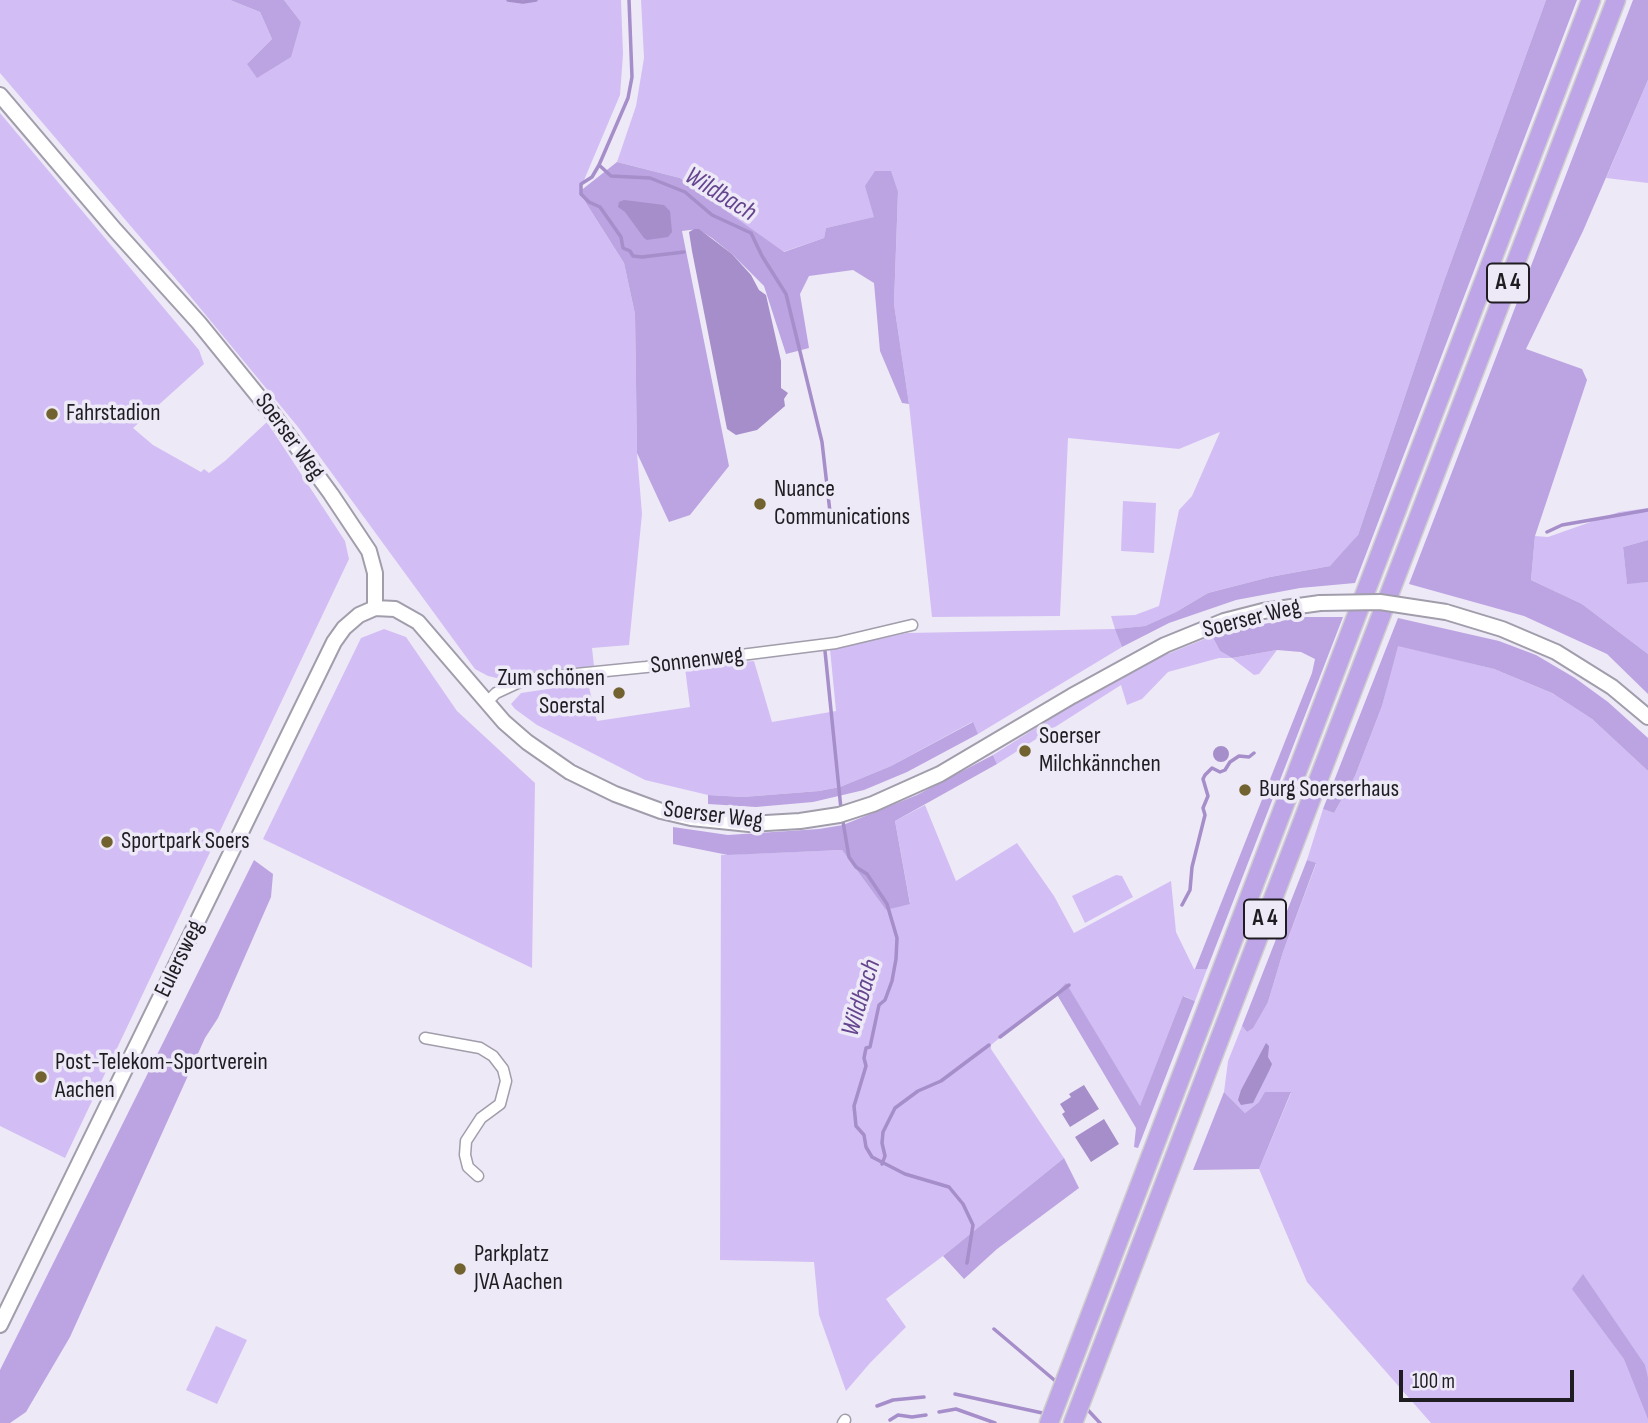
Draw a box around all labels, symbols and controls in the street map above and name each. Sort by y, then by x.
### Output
water label: Wildbach [678,161,762,229]
road number: A 4 [1487,264,1529,302]
street label: Soerser Weg [248,388,330,486]
place label: Fahrstadion [66,400,160,428]
marker: Fahrstadion [44,406,60,422]
place label: Nuance Communications [774,476,910,532]
marker: Nuance Communications [752,496,768,512]
street label: Soerser Weg [1200,593,1304,645]
street label: Sonnenweg [649,641,745,681]
place label: Zum schönen Soerstal [497,665,605,721]
marker: Zum schönen Soerstal [611,685,627,701]
place label: Soerser Milchkännchen [1039,723,1161,779]
marker: Soerser Milchkännchen [1017,743,1033,759]
place label: Burg Soerserhaus [1259,776,1399,804]
marker: Burg Soerserhaus [1237,782,1253,798]
street label: Soerser Weg [662,796,764,836]
place label: Sportpark Soers [121,828,250,856]
marker: Sportpark Soers [99,834,115,850]
road number: A 4 [1244,900,1286,938]
street label: Eulersweg [149,916,211,1002]
water label: Wildbach [836,956,888,1040]
place label: Post-Telekom-Sportverein Aachen [55,1049,268,1105]
marker: Post-Telekom-Sportverein Aachen [33,1069,49,1085]
place label: Parkplatz JVA Aachen [474,1241,563,1297]
marker: Parkplatz JVA Aachen [452,1261,468,1277]
scale bar [1403,1356,1578,1400]
text: 100 m [1412,1369,1455,1394]

